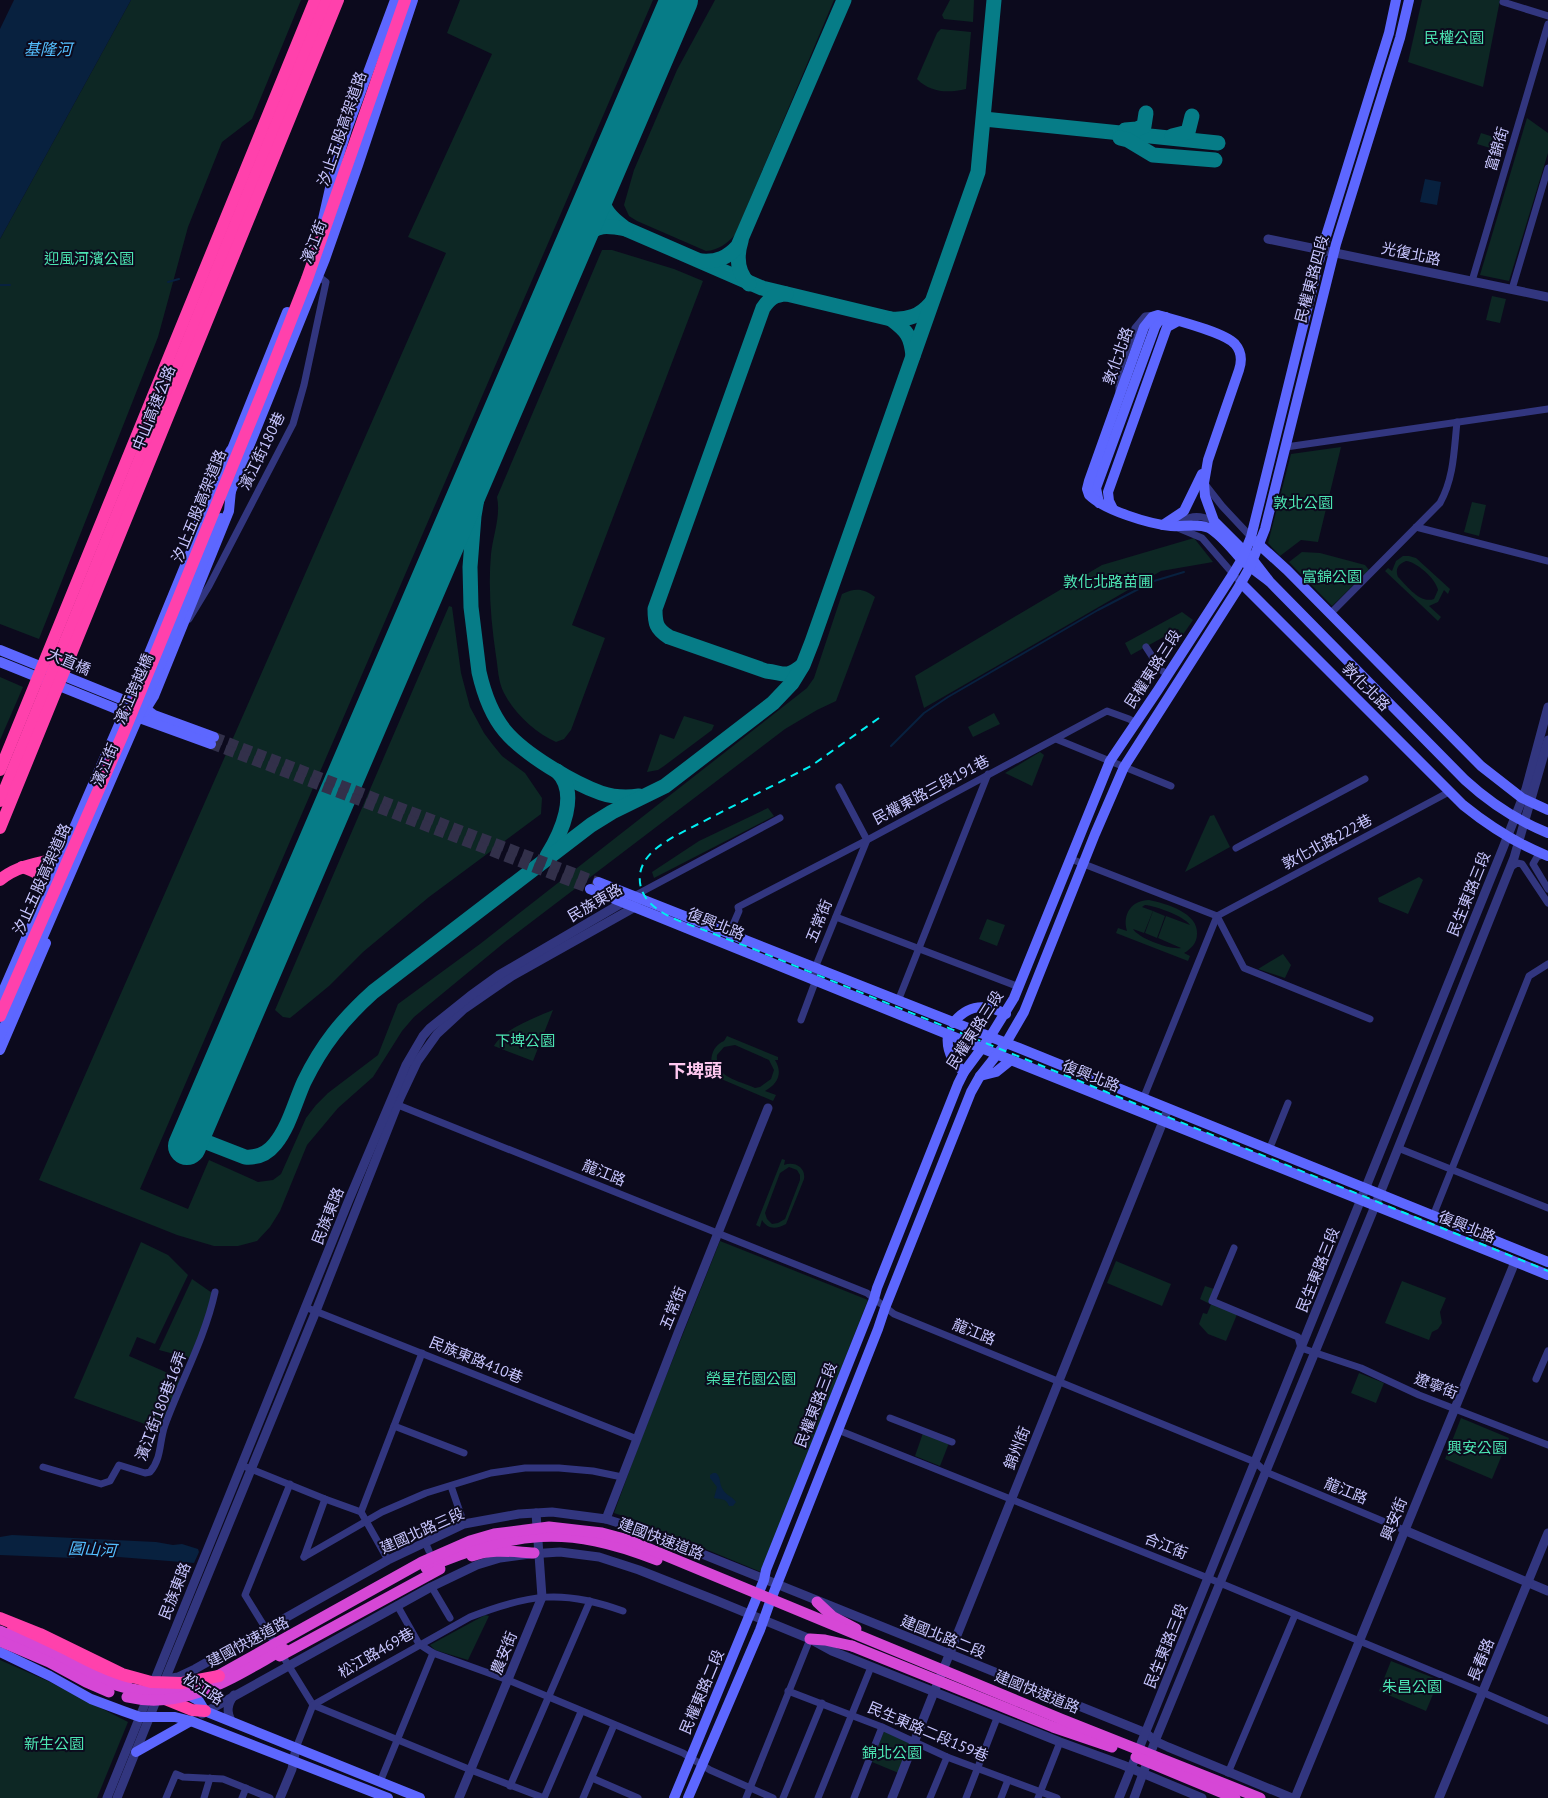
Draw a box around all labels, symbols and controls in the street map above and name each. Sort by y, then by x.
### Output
park label: 民權公園 [1424,28,1484,47]
water label: 基隆河 [24,39,75,59]
street label: 汐止五股高架道路 [313,69,370,189]
street label: 富錦街 [1481,125,1512,173]
street label: 濱江街 [297,217,330,266]
street label: 民權東路四段 [1291,233,1332,325]
street label: 光復北路 [1380,238,1442,269]
park label: 迎風河濱公園 [44,249,134,268]
street label: 敦化北路 [1098,324,1137,387]
street label: 中山高速公路 [128,363,179,453]
street label: 濱江街180巷 [234,409,289,493]
street label: 汐止五股高架道路 [167,447,230,565]
park label: 敦北公園 [1273,493,1333,512]
park label: 富錦公園 [1302,567,1362,586]
park label: 敦化北路苗圃 [1063,572,1153,591]
street label: 民權東路三段 [1120,626,1185,712]
street label: 大直橋 [45,644,94,679]
street label: 濱江跨越橋 [110,651,157,727]
street label: 敦化北路 [1338,659,1394,715]
street label: 濱江街 [87,740,122,789]
street label: 民權東路三段191巷 [869,751,992,828]
street label: 敦化北路222巷 [1278,810,1375,873]
street label: 汐止五股高架道路 [8,820,75,937]
street label: 民生東路三段 [1443,849,1494,939]
street label: 民族東路 [564,879,625,926]
street label: 五常街 [801,896,836,945]
street label: 復興北路 [685,903,748,944]
street label: 民權東路三段 [942,987,1007,1073]
park label: 下埤公園 [495,1031,555,1050]
street label: 復興北路 [1060,1055,1123,1096]
district label: 下埤頭 [668,1059,722,1082]
street label: 龍江路 [580,1155,629,1190]
street label: 民族東路 [307,1184,348,1247]
street label: 復興北路 [1436,1206,1499,1247]
street label: 民生東路三段 [1292,1225,1343,1315]
street label: 五常街 [655,1283,690,1332]
street label: 龍江路 [950,1314,999,1349]
street label: 民族東路410巷 [426,1332,526,1387]
street label: 濱江街180巷16弄 [131,1348,190,1463]
street label: 民權東路三段 [791,1359,841,1450]
park label: 榮星花園公園 [706,1369,796,1388]
street label: 遼寧街 [1412,1369,1461,1402]
street label: 錦州街 [999,1423,1034,1472]
park label: 興安公園 [1447,1438,1507,1457]
street label: 龍江路 [1322,1473,1371,1508]
street label: 興安街 [1376,1494,1411,1543]
street label: 建國北路三段 [377,1504,467,1558]
street label: 建國快速道路 [616,1514,707,1564]
street label: 合江街 [1142,1528,1191,1563]
water label: 圓山河 [68,1538,119,1560]
street label: 民族東路 [154,1559,195,1622]
street label: 民生東路三段 [1140,1601,1191,1691]
street label: 建國北路二段 [898,1611,988,1662]
street label: 建國快速道路 [204,1612,292,1671]
street label: 松江路469巷 [334,1623,417,1682]
street label: 農安街 [486,1628,521,1677]
street label: 長春路 [1463,1635,1498,1684]
street label: 民權東路二段 [675,1647,728,1737]
street label: 建國快速道路 [992,1666,1082,1717]
street label: 松江路 [179,1668,227,1709]
park label: 朱昌公園 [1382,1677,1442,1696]
street label: 民生東路二段159巷 [865,1697,992,1766]
park label: 新生公園 [24,1734,84,1753]
park label: 錦北公園 [862,1743,922,1762]

